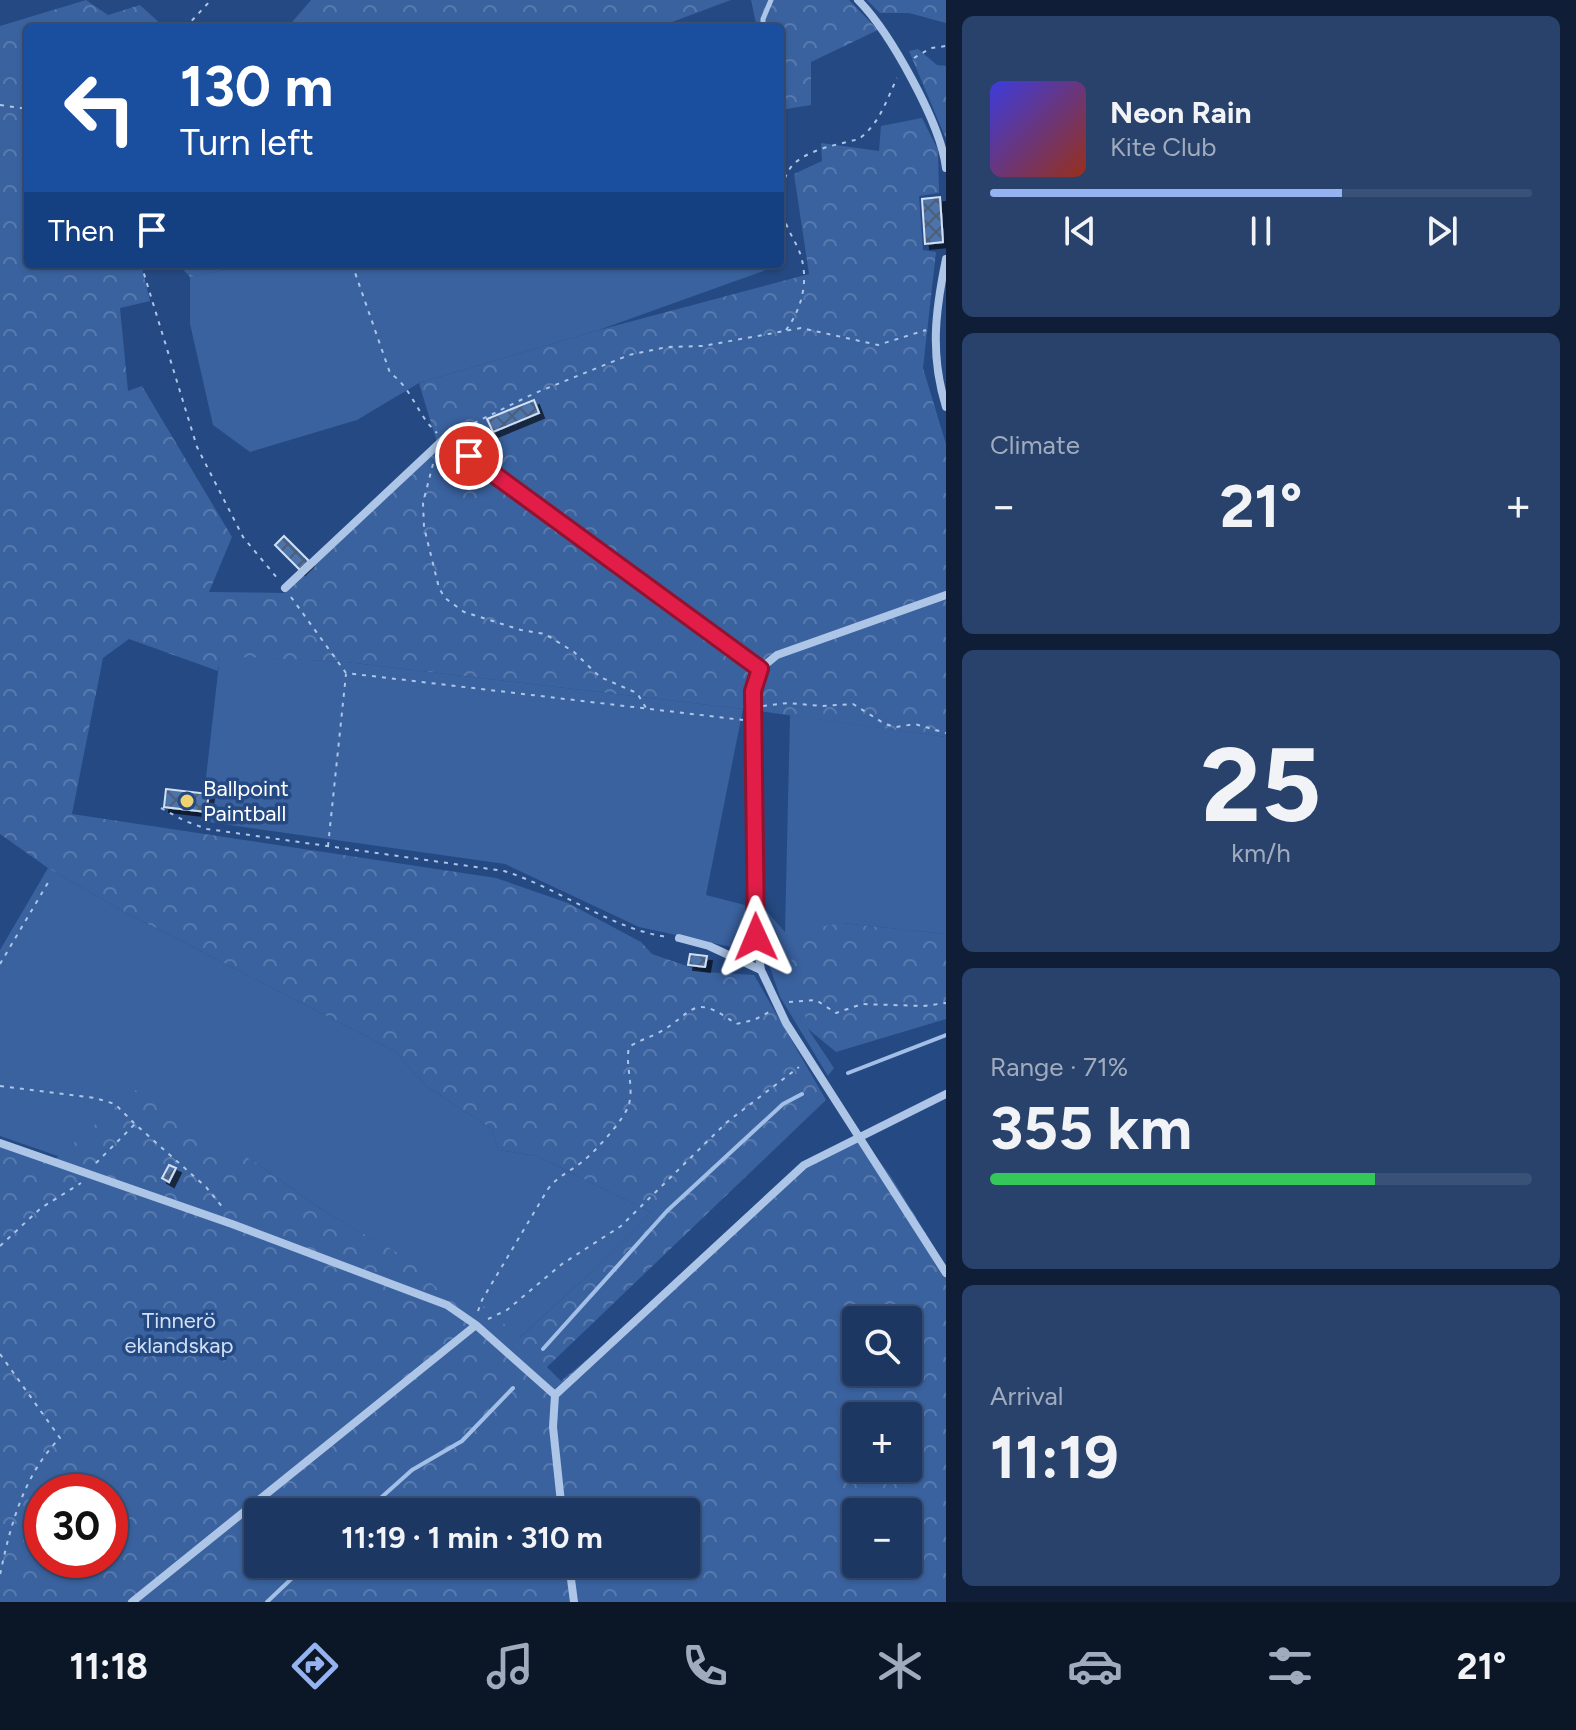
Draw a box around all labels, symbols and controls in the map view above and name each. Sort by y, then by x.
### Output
text: 130 m [180,53,333,120]
icon: left [48,56,152,160]
text: Neon Rain [1110,94,1252,131]
text: Turn left [180,121,314,164]
text: Kite Club [1110,131,1216,163]
icon: arrive [130,208,174,252]
icon: previous [1058,209,1102,253]
icon: pause [1239,209,1283,253]
icon: next [1420,209,1464,253]
text: Then [48,212,114,249]
pin [435,422,503,490]
text: Climate [990,429,1080,461]
icon: arrive [447,434,491,478]
text: 21° [1220,470,1302,542]
text: − [990,479,1017,532]
text: + [1505,479,1532,532]
text: 25 [1201,722,1321,847]
place label: Ballpoint Paintball [203,775,289,827]
marker: Ballpoint Paintball [178,792,196,810]
text: km/h [1231,837,1291,869]
position arrow [714,895,798,979]
text: Range · 71% [990,1051,1128,1083]
text: 355 km [990,1092,1192,1164]
map controls [842,1306,922,1578]
button: search [842,1306,922,1386]
park label: Tinnerö eklandskap [125,1307,233,1359]
text: Arrival [990,1380,1063,1412]
button: + [842,1402,922,1482]
text: 11:19 [990,1421,1119,1493]
speed limit sign: 30 [24,1474,128,1578]
button: − [842,1498,922,1578]
text: 11:19 · 1 min · 310 m [341,1519,603,1556]
icon: directions [287,1638,343,1694]
icon: music [482,1638,538,1694]
icon: phone [677,1638,733,1694]
icon: climate [872,1638,928,1694]
icon: car [1067,1638,1123,1694]
icon: filters [1262,1638,1318,1694]
text: 11:18 [69,1645,148,1688]
text: 21° [1457,1645,1506,1688]

